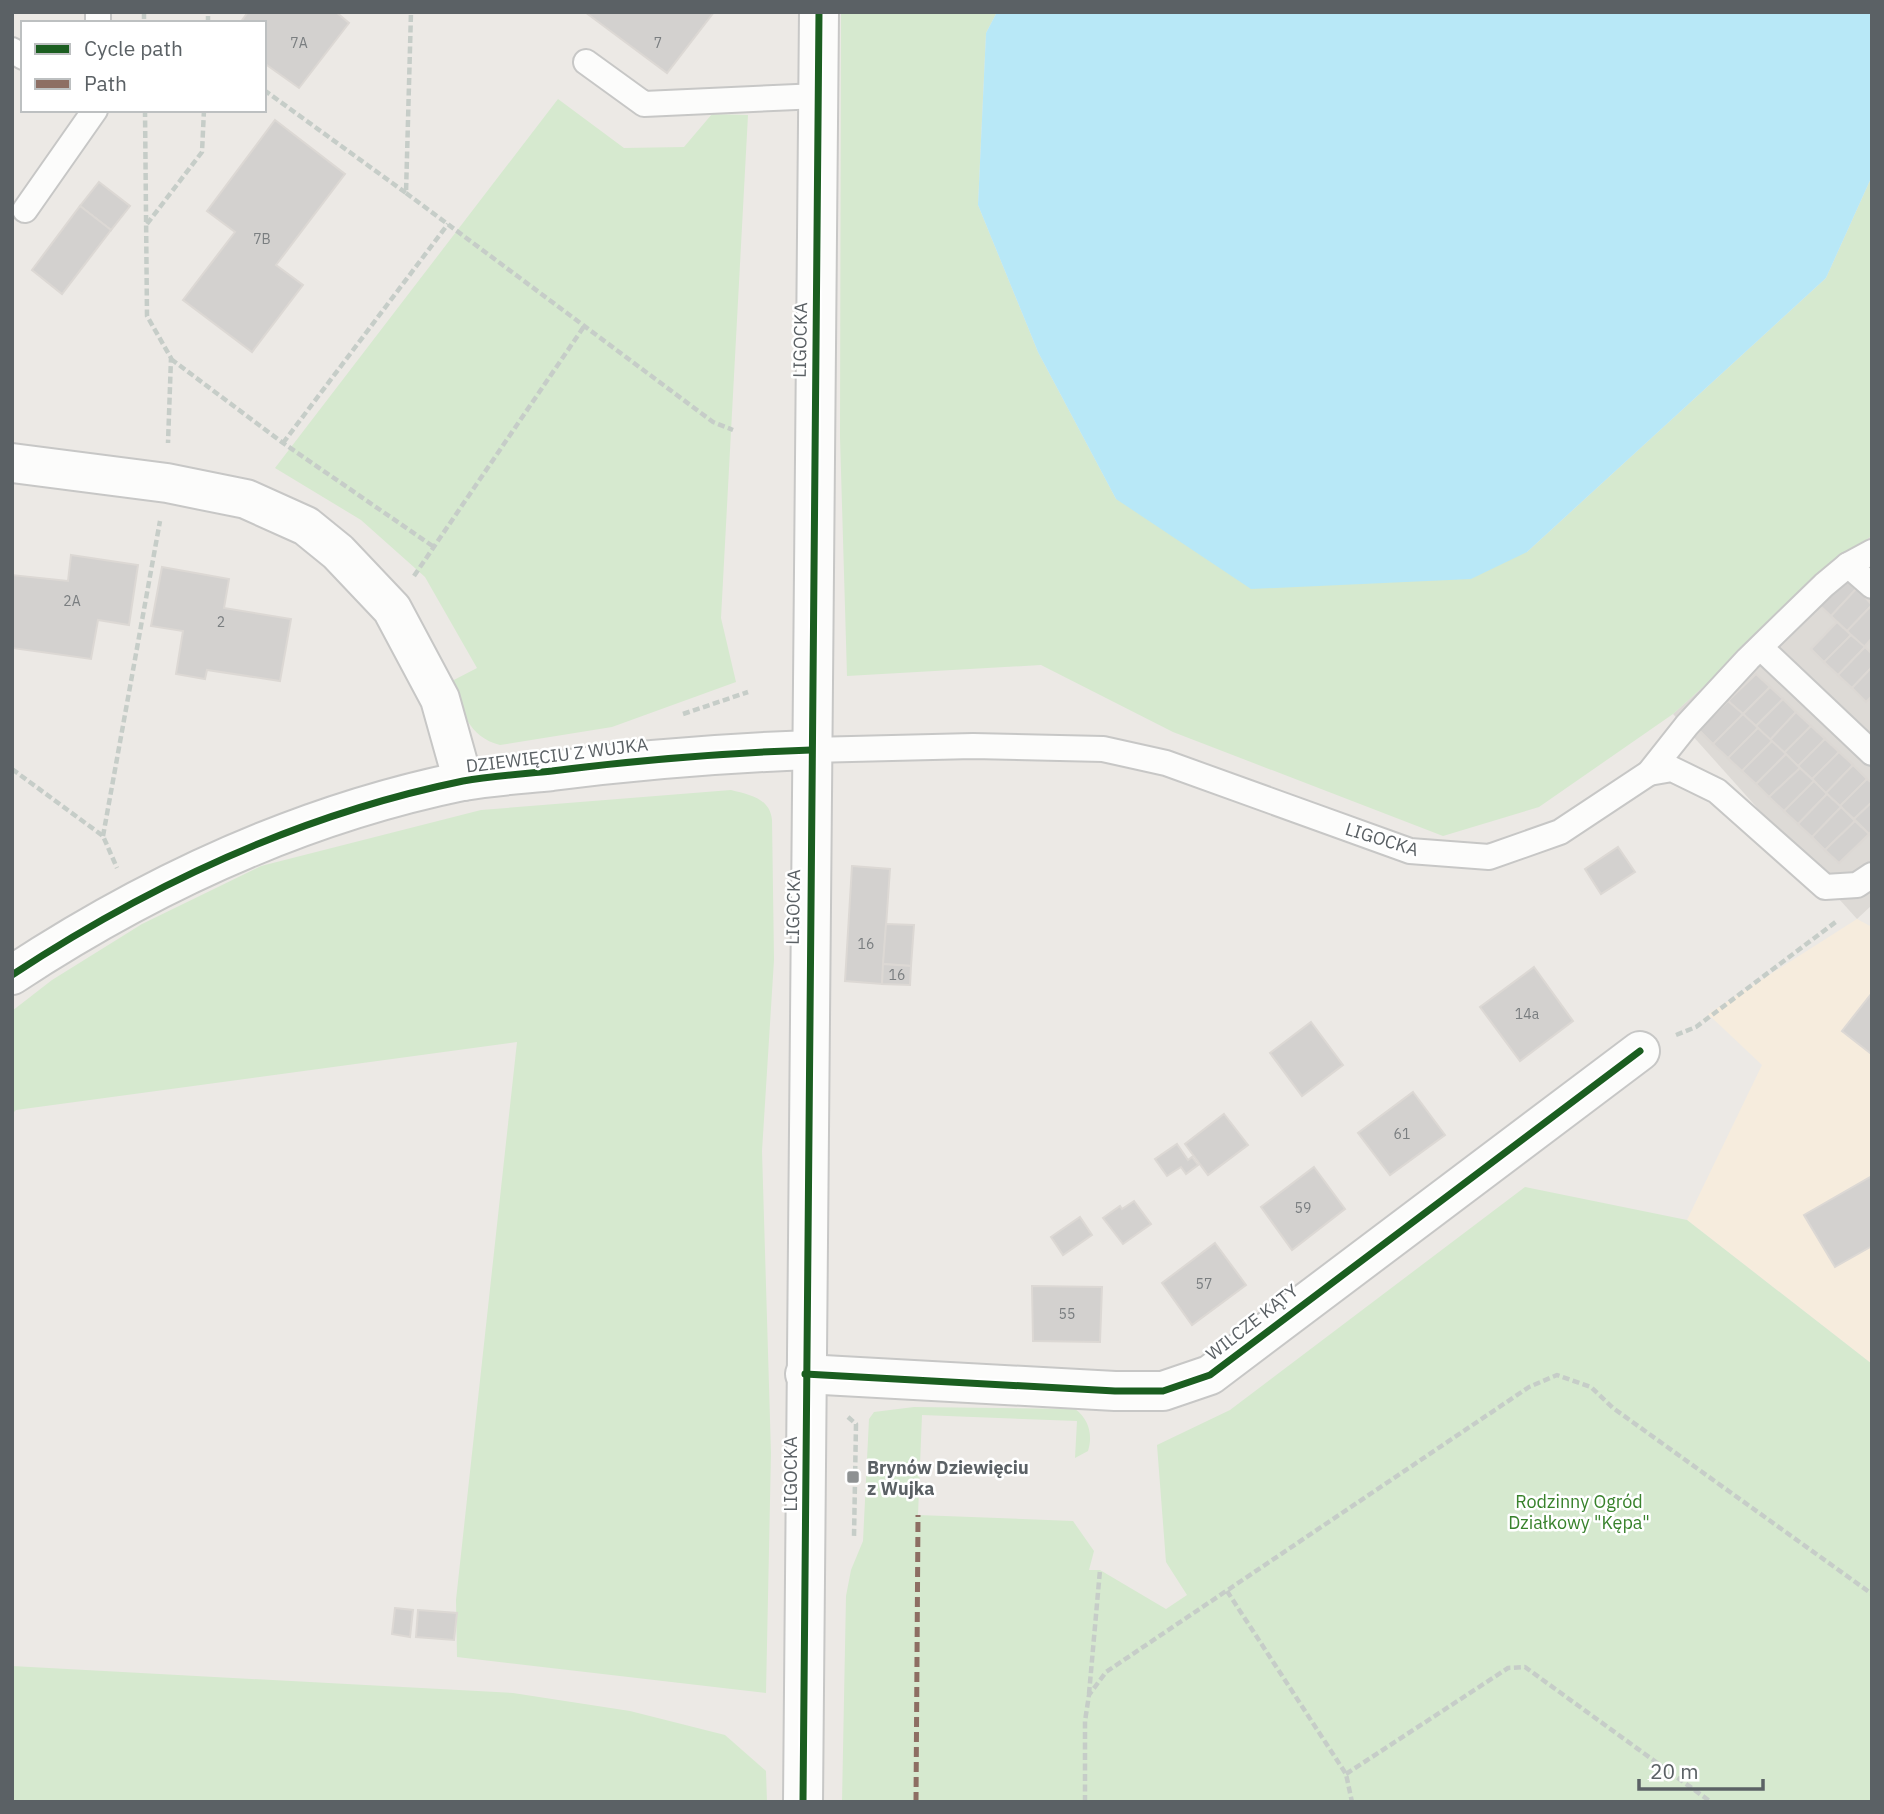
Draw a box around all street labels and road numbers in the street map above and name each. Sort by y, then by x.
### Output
street label: LIGOCKA [788,302,812,378]
street label: DZIEWIĘCIU Z WUJKA [465,732,650,778]
street label: LIGOCKA [1342,817,1422,861]
street label: LIGOCKA [781,869,805,945]
street label: WILCZE KĄTY [1201,1279,1303,1365]
street label: LIGOCKA [779,1436,802,1512]

